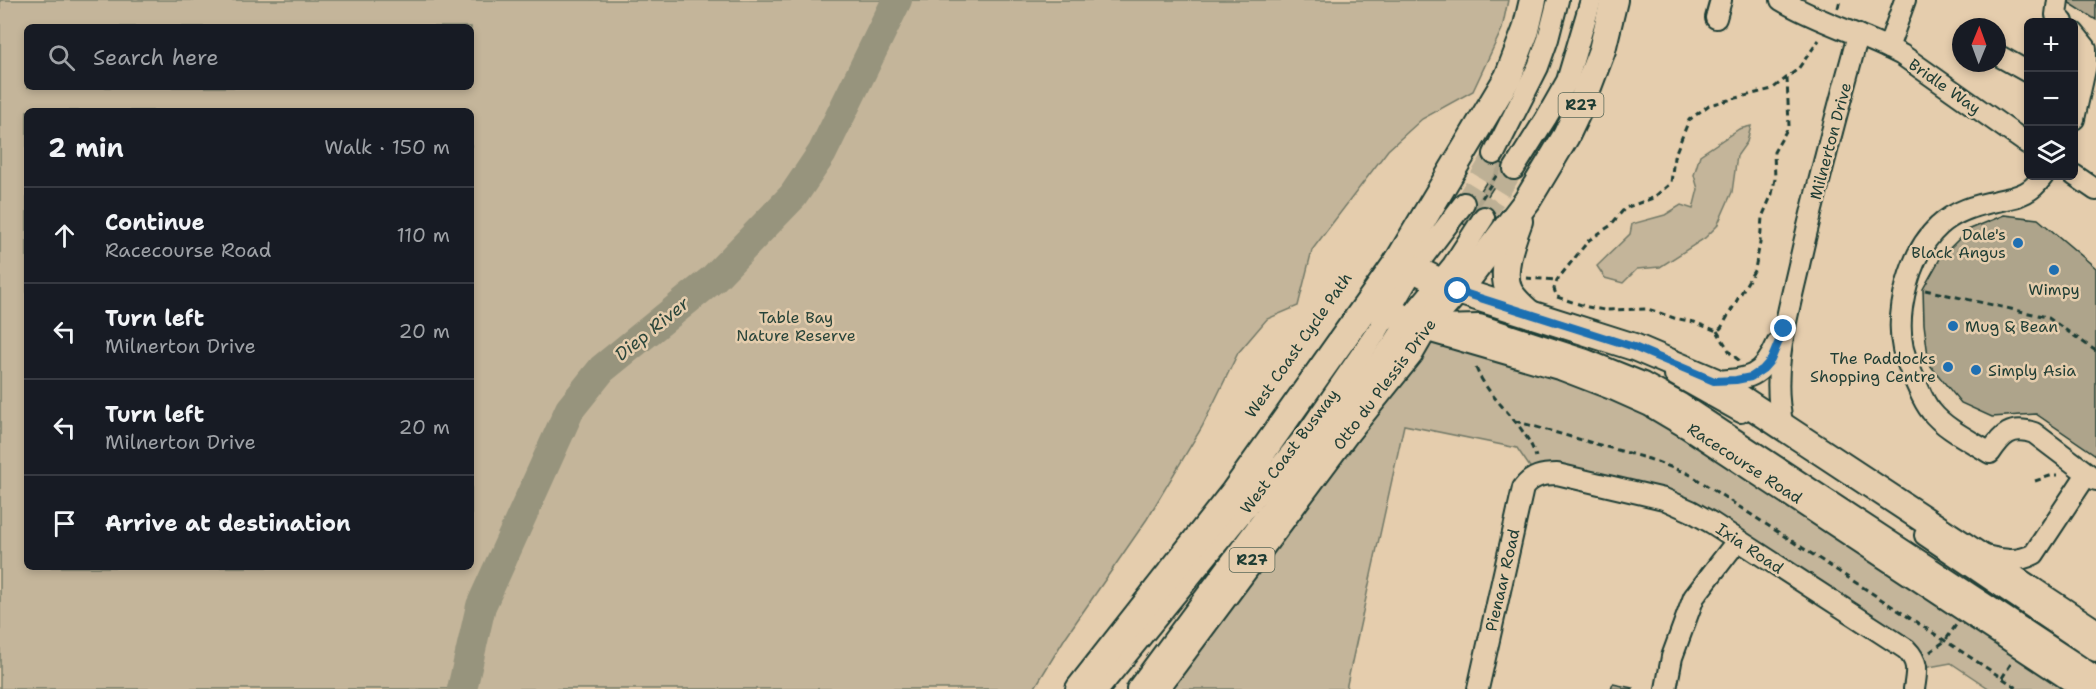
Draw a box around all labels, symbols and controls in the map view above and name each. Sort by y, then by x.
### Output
north arrow [1952,18,2006,72]
map controls [2024,18,2078,180]
button: + [2024,18,2078,72]
search box [24,24,474,90]
icon: search [45,41,78,74]
text: Search here [93,43,219,72]
street label: Bridle Way [1904,54,1985,119]
button: − [2024,72,2078,126]
street label: Milnerton Drive [1805,80,1856,202]
road number: R27 [1558,93,1604,117]
button: layers [2024,126,2078,180]
text: 2 min [48,130,124,165]
text: Walk · 150 m [324,134,450,160]
text: Continue [105,208,205,237]
icon: ahead [48,219,81,252]
text: 110 m [396,222,450,248]
place label: Dale's Black Angus [1911,224,2006,263]
marker: Dale's Black Angus [2011,236,2025,250]
text: Racecourse Road [105,237,271,263]
marker: Wimpy [2047,263,2061,277]
street label: West Coast Cycle Path [1240,268,1357,422]
route start [1444,277,1470,303]
place label: Wimpy [2028,279,2080,300]
water label: Diep River [610,291,695,366]
text: Turn left [105,304,204,333]
park label: Table Bay Nature Reserve [736,307,856,346]
street label: Otto du Plessis Drive [1328,314,1441,454]
icon: left [48,315,81,348]
route end [1770,315,1796,341]
place label: Mug & Bean [1965,316,2058,337]
text: 20 m [399,318,450,344]
marker: Mug & Bean [1946,319,1960,333]
text: Milnerton Drive [105,333,256,359]
place label: The Paddocks Shopping Centre [1810,348,1936,387]
marker: The Paddocks Shopping Centre [1941,360,1955,374]
place label: Simply Asia [1988,360,2076,381]
marker: Simply Asia [1969,363,1983,377]
street label: West Coast Busway [1235,385,1343,518]
text: Turn left [105,400,204,429]
icon: left [48,411,81,444]
text: 20 m [399,414,450,440]
street label: Racecourse Road [1683,418,1806,508]
text: Milnerton Drive [105,429,256,455]
icon: arrive [48,507,81,540]
text: Arrive at destination [105,509,351,538]
street label: Ixia Road [1712,518,1788,579]
street label: Pienaar Road [1480,527,1525,634]
road number: R27 [1230,548,1274,572]

